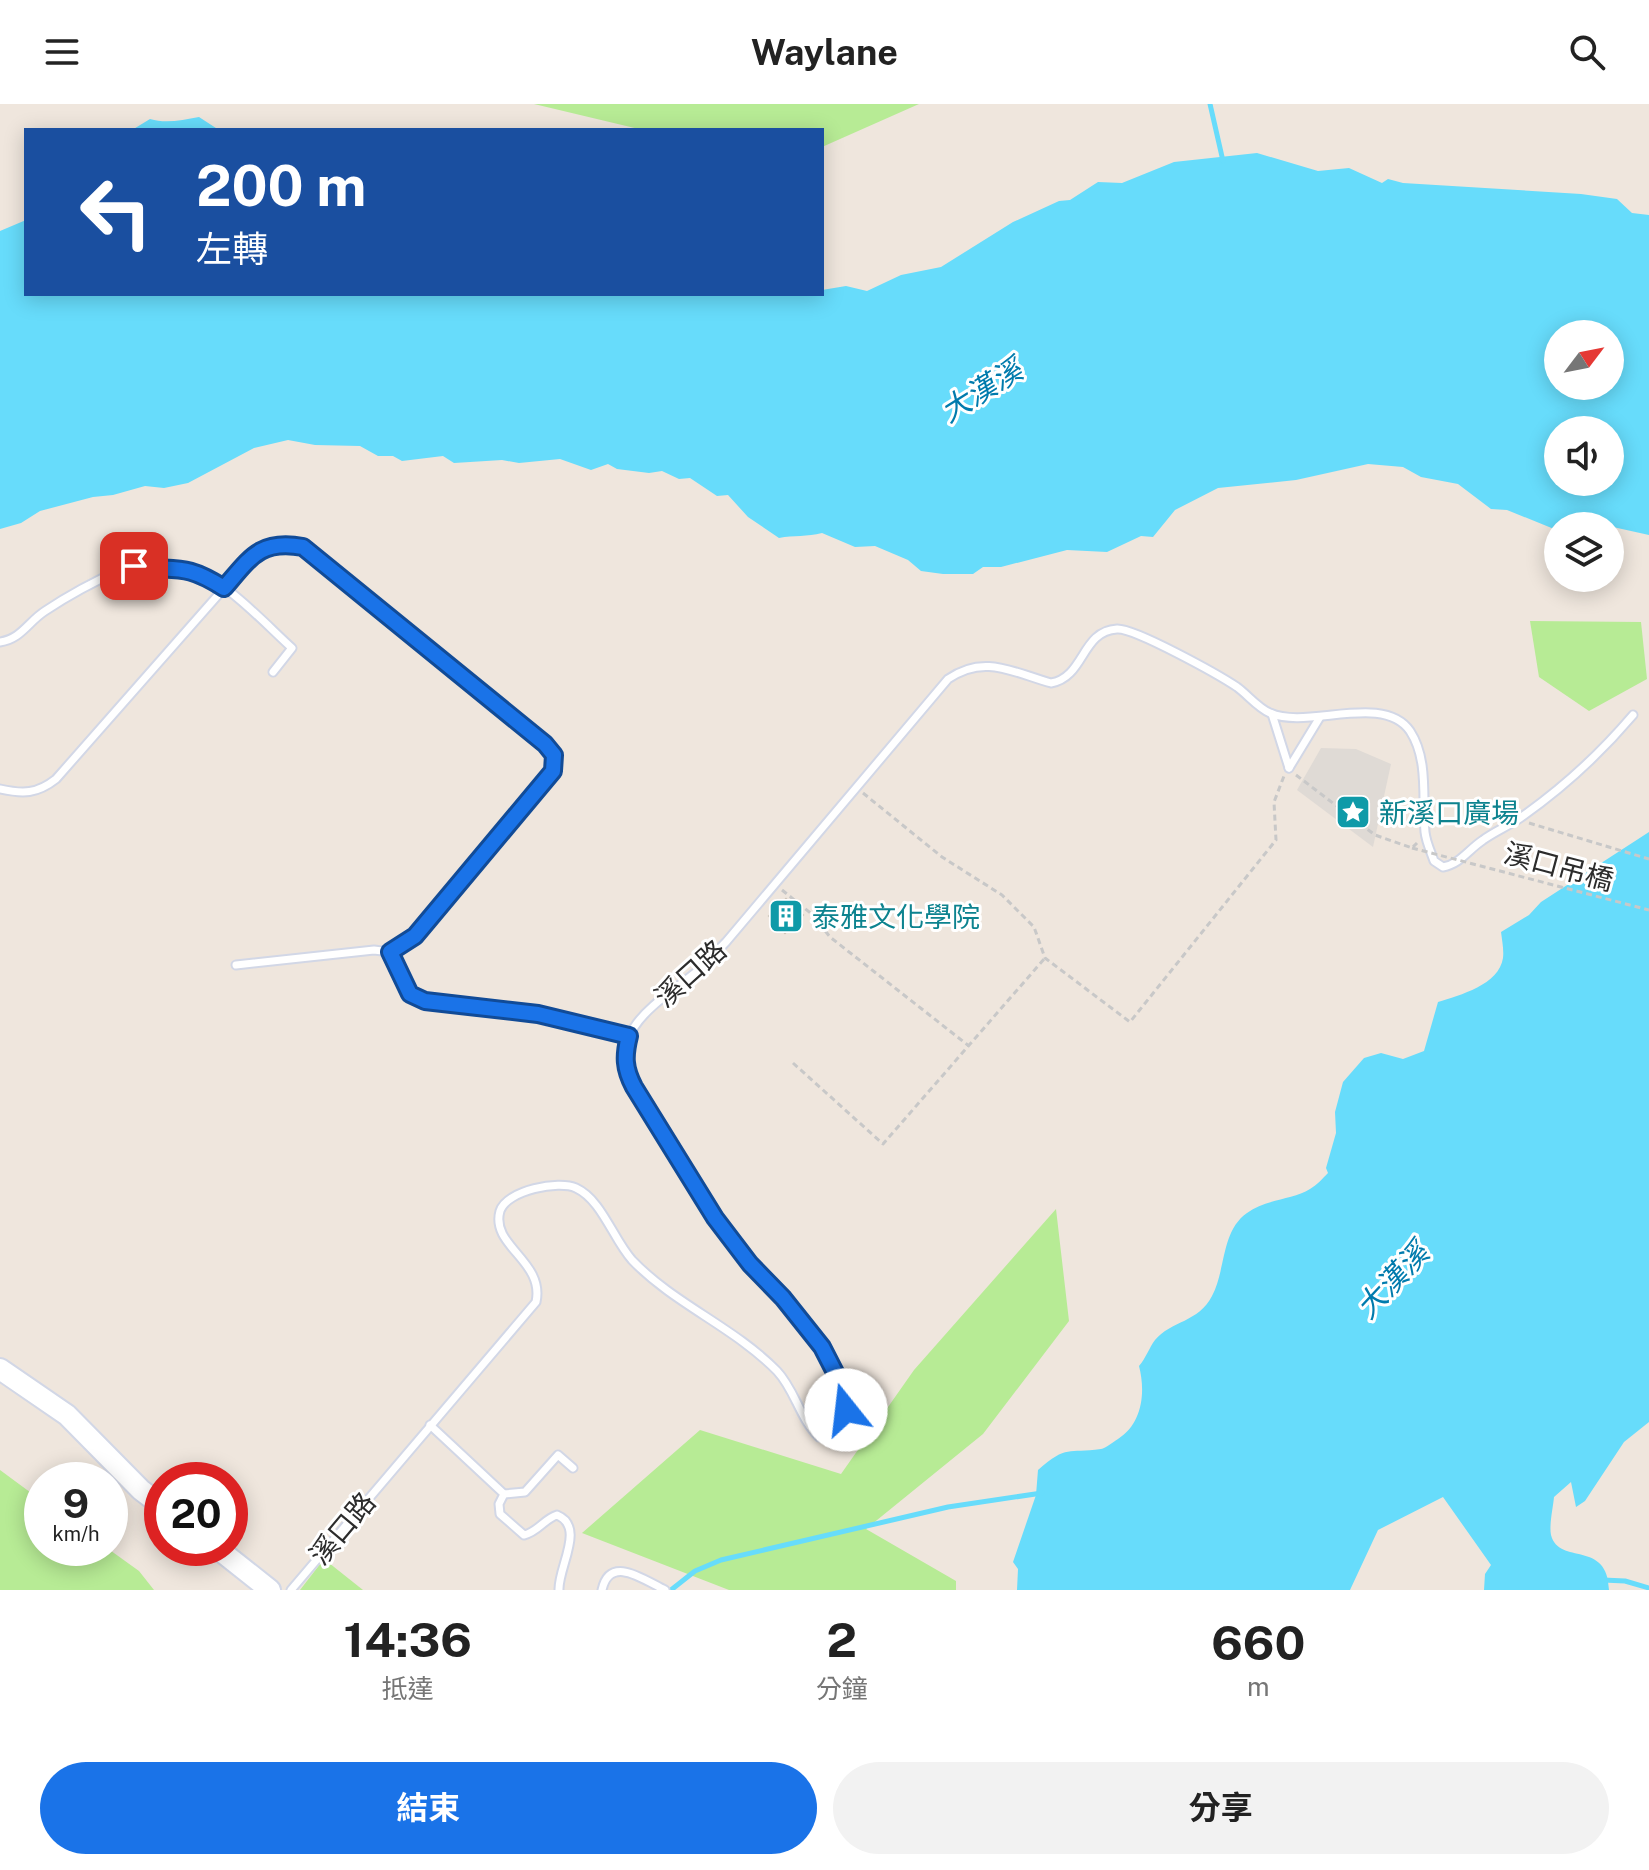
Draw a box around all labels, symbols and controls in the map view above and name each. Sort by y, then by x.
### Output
icon: menu [40,30,84,74]
icon: search [1565,30,1609,74]
text: Waylane [751,31,898,73]
text: 200 m [196,153,366,219]
icon: left [64,160,168,264]
text: 左轉 [196,228,268,270]
north arrow [1544,320,1624,400]
map controls [1544,320,1624,592]
water label: 大漢溪 [933,349,1032,429]
button: sound [1544,416,1624,496]
button: layers [1544,512,1624,592]
pin [100,532,168,600]
icon: arrive [112,544,156,588]
place icon: 新溪口廣場 [1334,793,1372,831]
place label: 新溪口廣場 [1379,796,1519,829]
street label: 溪口吊橋 [1501,836,1617,896]
building icon: 泰雅文化學院 [767,897,805,935]
place label: 泰雅文化學院 [812,900,980,933]
street label: 溪口路 [648,933,732,1013]
water label: 大漢溪 [1348,1232,1439,1325]
position arrow [804,1368,888,1452]
speed limit sign: 20 [144,1462,248,1566]
text: 9 [63,1480,89,1527]
street label: 溪口路 [302,1485,382,1571]
text: km/h [52,1522,100,1546]
text: 14:36 [344,1611,472,1668]
text: 2 [826,1611,857,1668]
text: 660 [1211,1614,1305,1671]
text: m [1247,1671,1270,1702]
text: 抵達 [382,1673,434,1704]
text: 分鐘 [816,1673,868,1704]
button: 結束 [40,1762,817,1854]
button: 分享 [833,1762,1609,1854]

